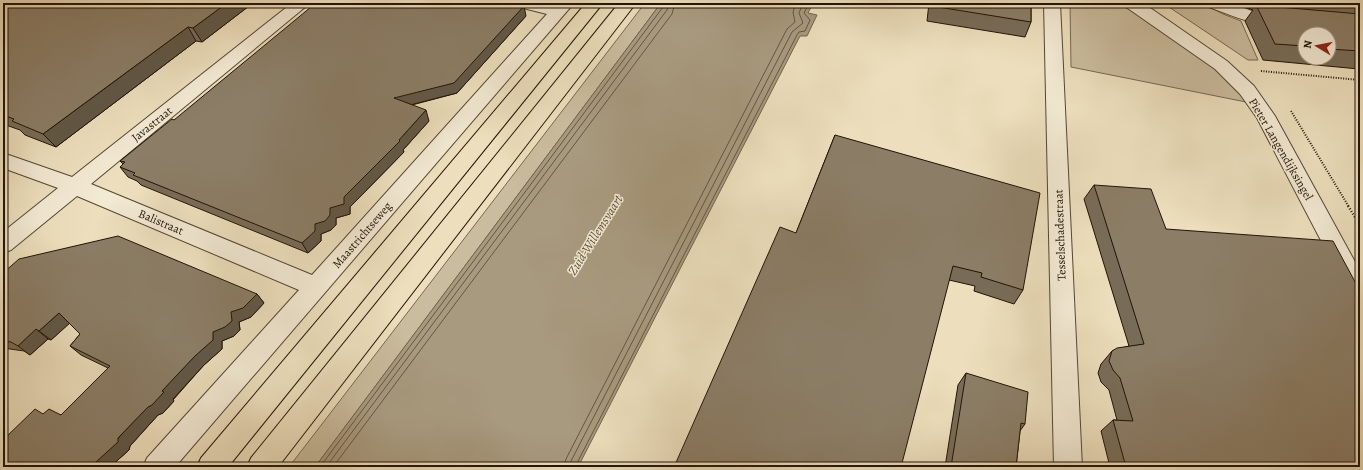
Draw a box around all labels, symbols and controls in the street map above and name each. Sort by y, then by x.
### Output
north arrow [1297,26,1337,66]
text: N [1300,39,1316,50]
street label: Pieter Langendijksingel [1245,95,1317,203]
street label: Javastraat [128,103,176,145]
street label: Tesselschadestraat [1050,189,1070,281]
water label: Zuid-Willemsvaart [564,191,627,278]
street label: Maastrichtseweg [329,198,395,272]
street label: Balistraat [136,205,186,239]

